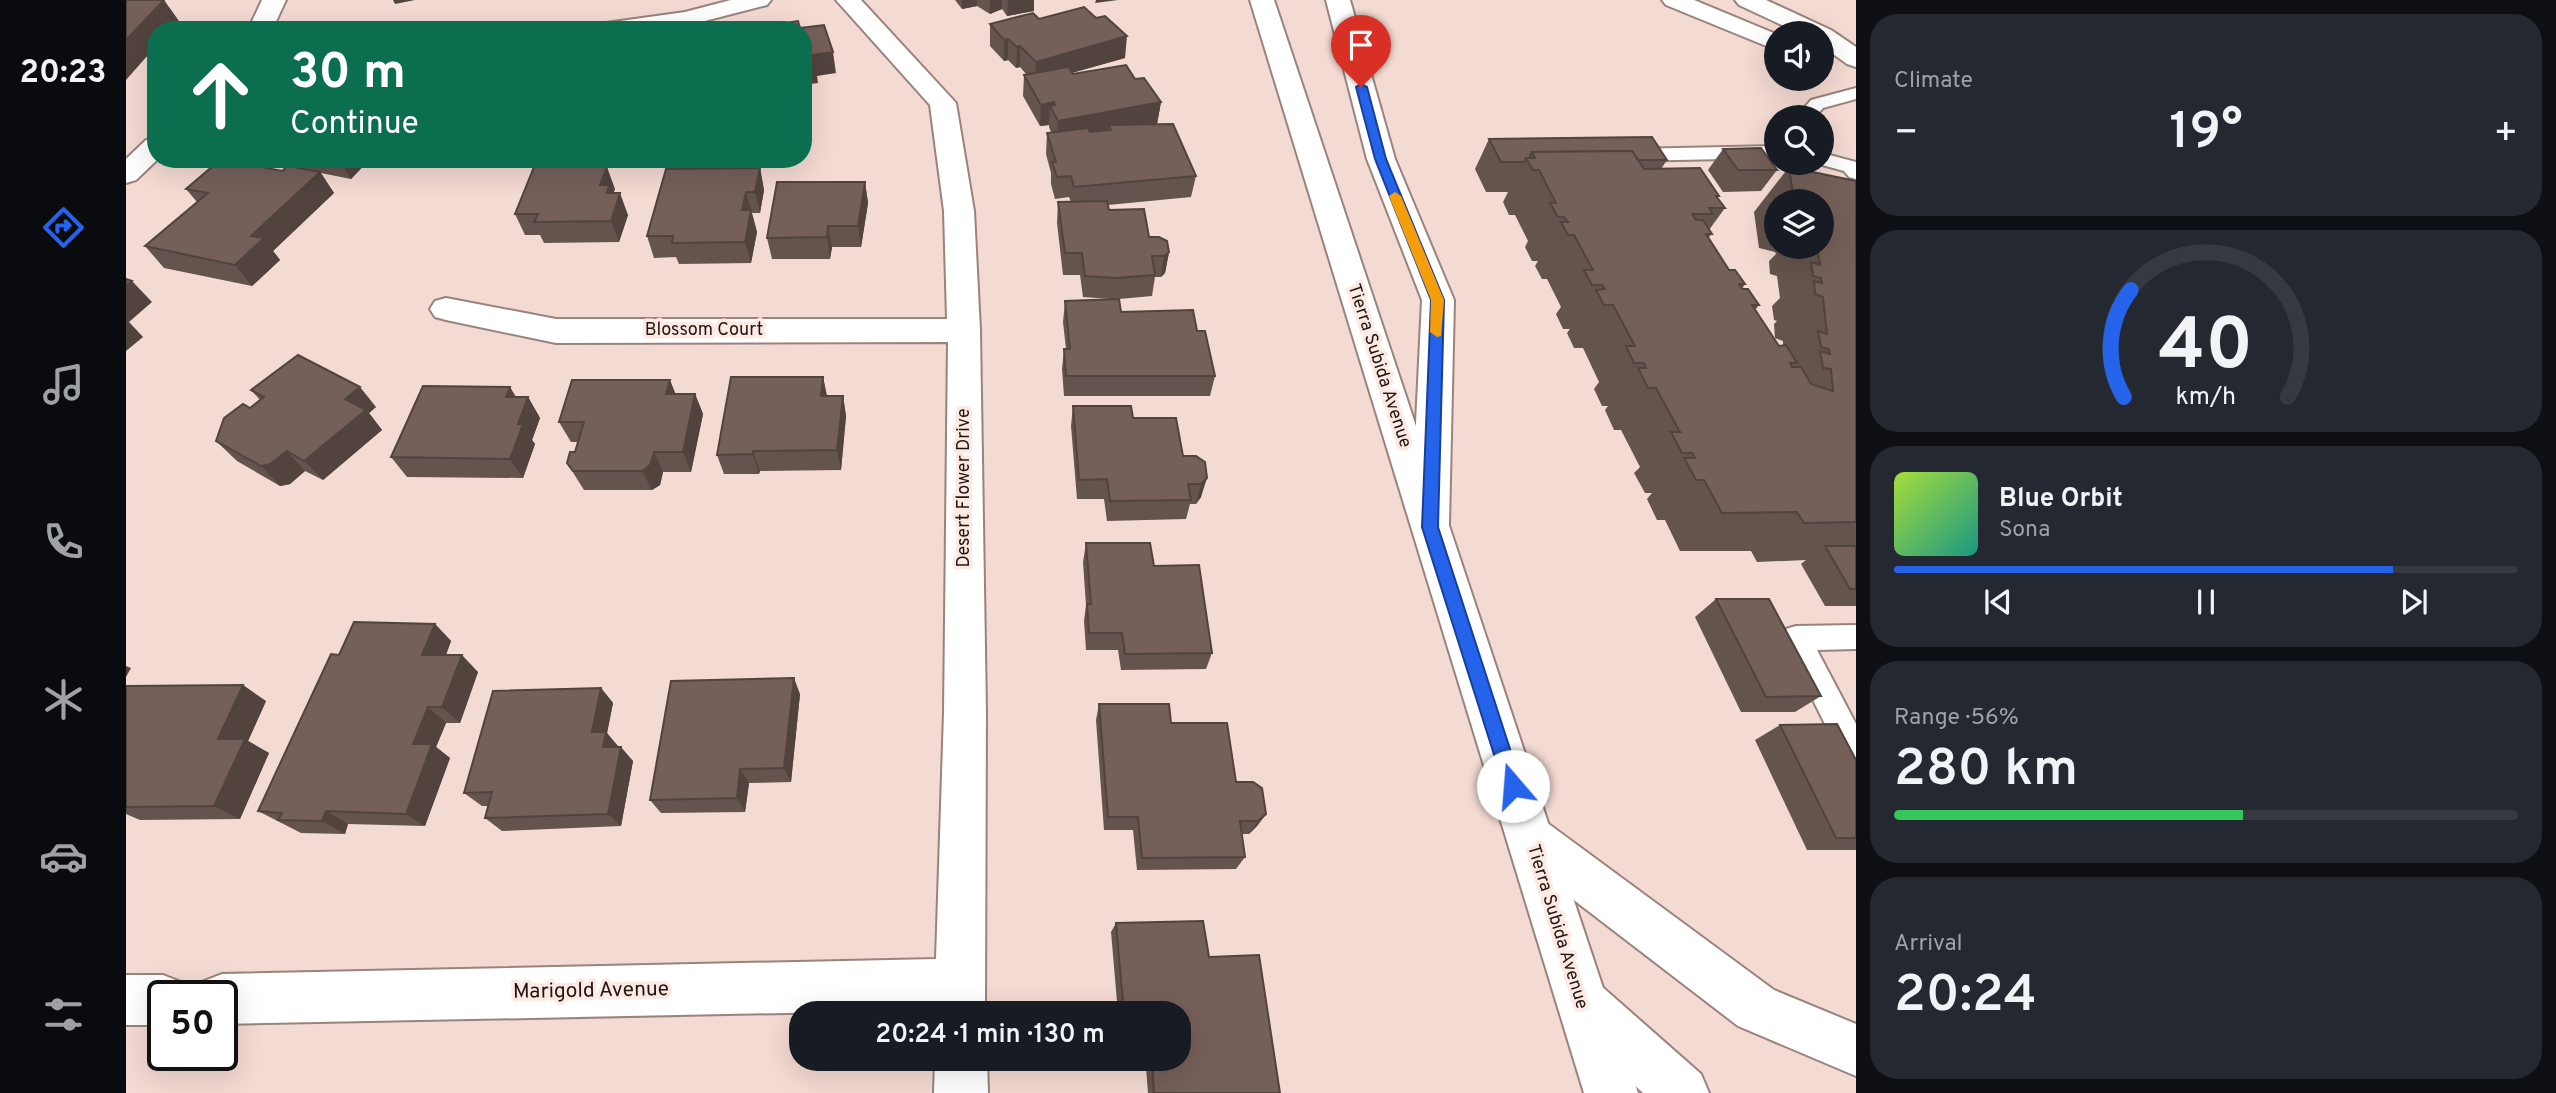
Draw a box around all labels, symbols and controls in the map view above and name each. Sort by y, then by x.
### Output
pin [1331,15,1391,87]
map controls [1764,21,1834,259]
button: sound [1764,21,1834,91]
icon: arrive [1342,26,1380,64]
text: 30 m [290,44,406,106]
icon: ahead [175,49,266,140]
text: 20:23 [19,54,107,94]
text: Climate [1894,67,1973,96]
text: 19° [2169,101,2243,167]
text: Continue [290,105,419,145]
button: search [1764,105,1834,175]
text: − [1894,110,1919,159]
text: + [2493,110,2518,159]
button: layers [1764,189,1834,259]
icon: directions [39,203,88,252]
street label: Tierra Subida Avenue [1342,281,1416,451]
text: 40 [2159,303,2253,395]
street label: Blossom Court [645,319,763,342]
icon: music [39,360,88,409]
text: km/h [2176,381,2236,413]
street label: Desert Flower Drive [953,408,976,568]
text: Blue Orbit [1999,483,2123,516]
text: Sona [1999,516,2050,545]
icon: phone [39,517,88,566]
icon: previous [1979,583,2017,621]
icon: pause [2187,583,2225,621]
icon: next [2395,583,2433,621]
icon: climate [39,675,88,724]
text: Range · 56% [1894,704,2019,733]
text: 280 km [1894,738,2078,804]
position arrow [1476,749,1550,823]
icon: car [39,832,88,881]
street label: Tierra Subida Avenue [1521,842,1593,1012]
text: Arrival [1894,930,1963,959]
text: 20:24 [1894,964,2037,1030]
street label: Marigold Avenue [513,976,669,1006]
speed limit sign: 50 [147,980,238,1071]
icon: filters [39,990,88,1039]
text: 20:24 · 1 min · 130 m [875,1019,1105,1052]

